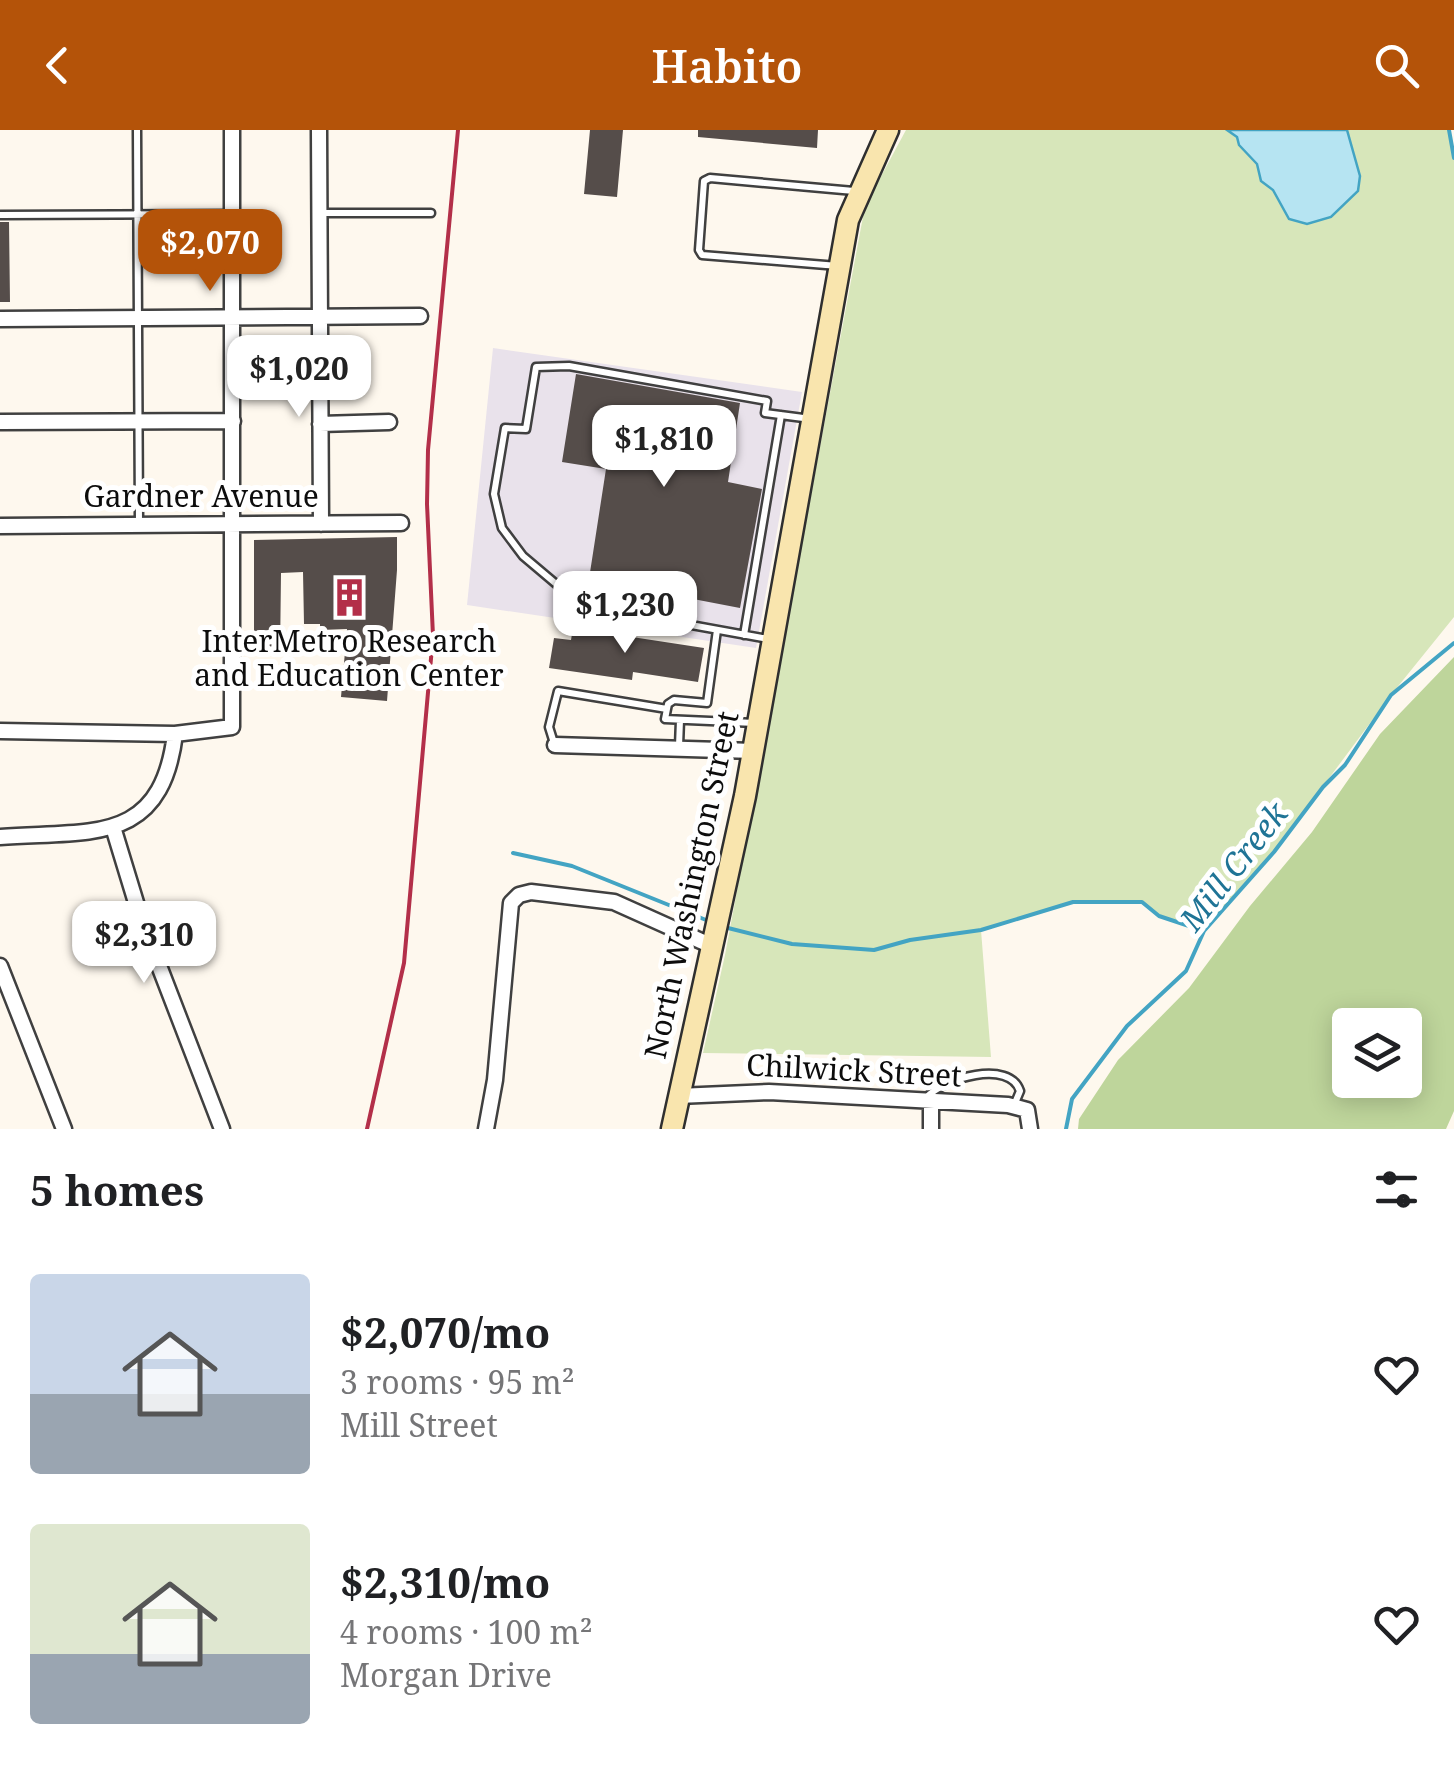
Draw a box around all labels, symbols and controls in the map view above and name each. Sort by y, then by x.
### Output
text: Habito [651,35,803,96]
icon: back [30,38,85,93]
icon: search [1369,38,1424,93]
pin: $2,070 [129,209,291,294]
text: $2,070 [160,220,260,263]
pin: $1,020 [218,335,380,420]
text: $1,020 [249,346,349,389]
pin: $1,810 [583,405,745,490]
text: $1,810 [614,416,714,459]
street label: Gardner Avenue [83,475,319,516]
pin: $1,230 [544,571,706,656]
building icon: InterMetro Research and Education Center [328,577,370,619]
text: $1,230 [575,582,675,625]
place label: InterMetro Research and Education Center [194,620,504,695]
street label: North Washington Street [634,707,747,1062]
water label: Mill Creek [1169,792,1298,940]
pin: $2,310 [63,901,225,986]
text: $2,310 [94,912,194,955]
map controls [1332,1008,1422,1098]
button: layers [1332,1008,1422,1098]
street label: Chilwick Street [745,1043,963,1096]
text: 5 homes [30,1161,204,1218]
icon: filters [1369,1162,1424,1217]
text: $2,070/mo [340,1303,550,1360]
icon: home [110,1314,230,1434]
icon: heart [1369,1347,1424,1402]
text: 3 rooms · 95 m² [340,1360,575,1403]
text: Mill Street [340,1403,498,1446]
text: $2,310/mo [340,1553,550,1610]
icon: home [110,1564,230,1684]
icon: heart [1369,1597,1424,1652]
text: 4 rooms · 100 m² [340,1610,593,1653]
text: Morgan Drive [340,1653,552,1696]

